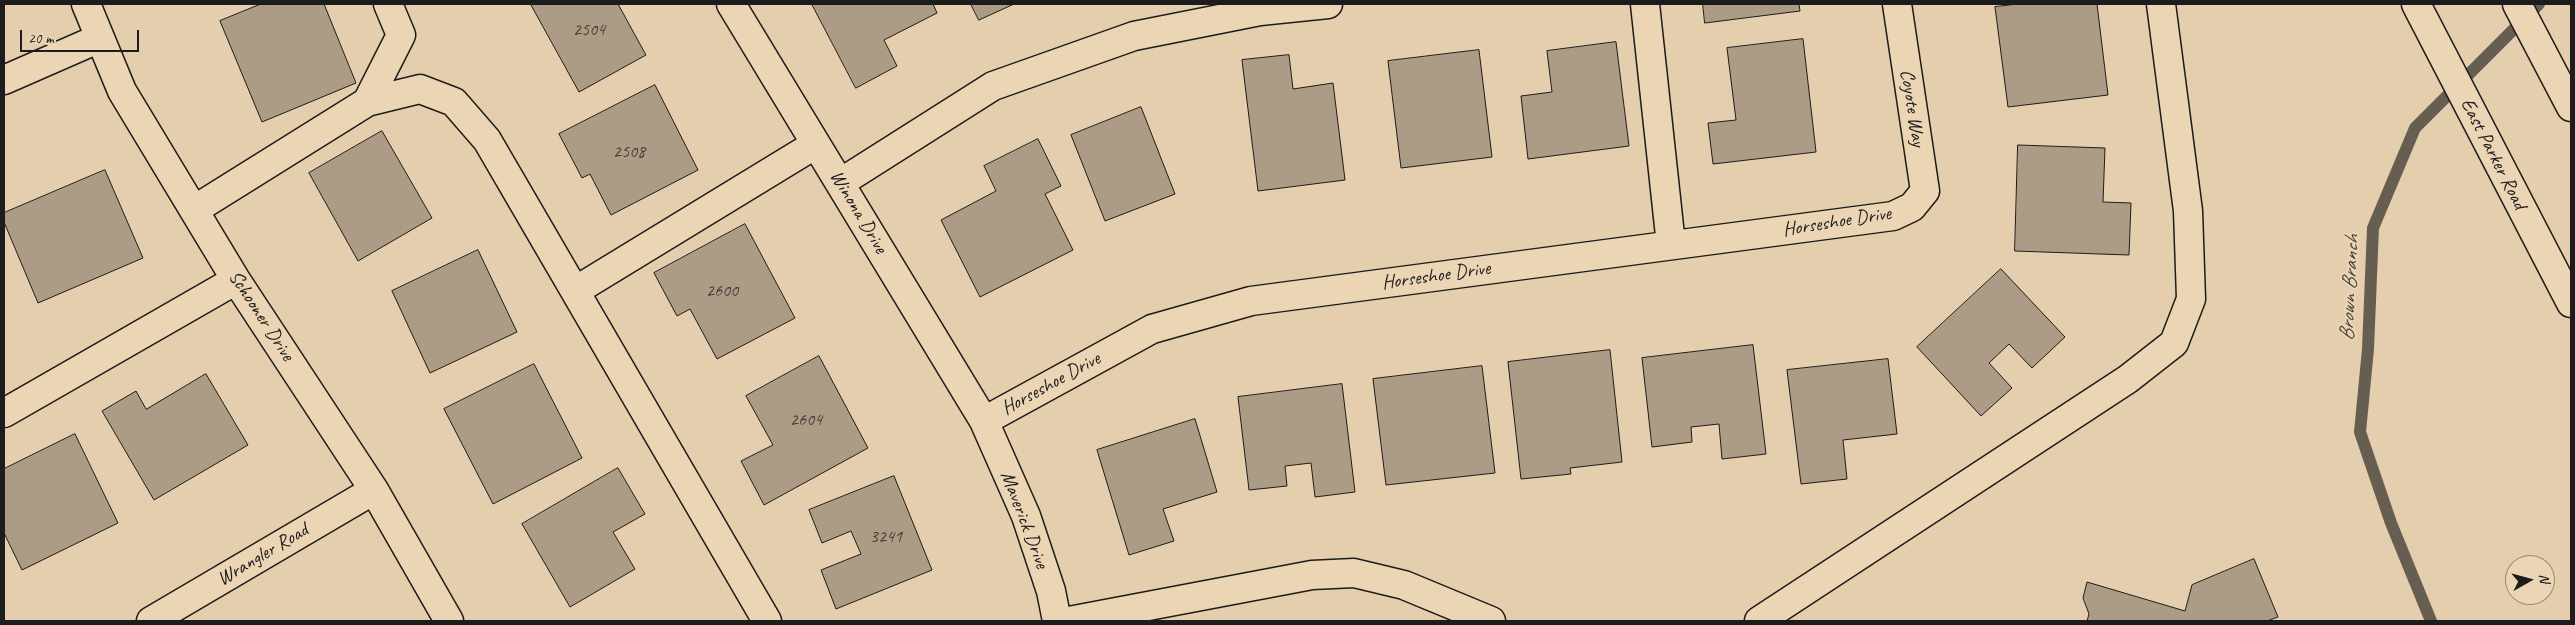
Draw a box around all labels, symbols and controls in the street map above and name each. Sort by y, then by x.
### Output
house number: 2504 [573,19,605,41]
scale bar [22,20,141,52]
text: 20 m [28,29,54,48]
street label: Coyote Way [1894,68,1930,148]
street label: East Parker Road [2455,94,2531,214]
house number: 2508 [613,141,645,163]
street label: Winona Drive [824,166,892,258]
street label: Horseshoe Drive [1781,202,1893,242]
water label: Brown Branch [2335,234,2365,342]
street label: Horseshoe Drive [1380,257,1492,295]
street label: Schooner Drive [223,266,299,366]
house number: 2600 [706,280,738,302]
street label: Horseshoe Drive [997,347,1105,421]
house number: 2604 [790,409,822,431]
street label: Maverick Drive [994,468,1054,572]
street label: Wrangler Road [213,519,313,591]
house number: 3241 [870,526,902,548]
north arrow [2505,555,2555,605]
text: N [2535,573,2553,584]

